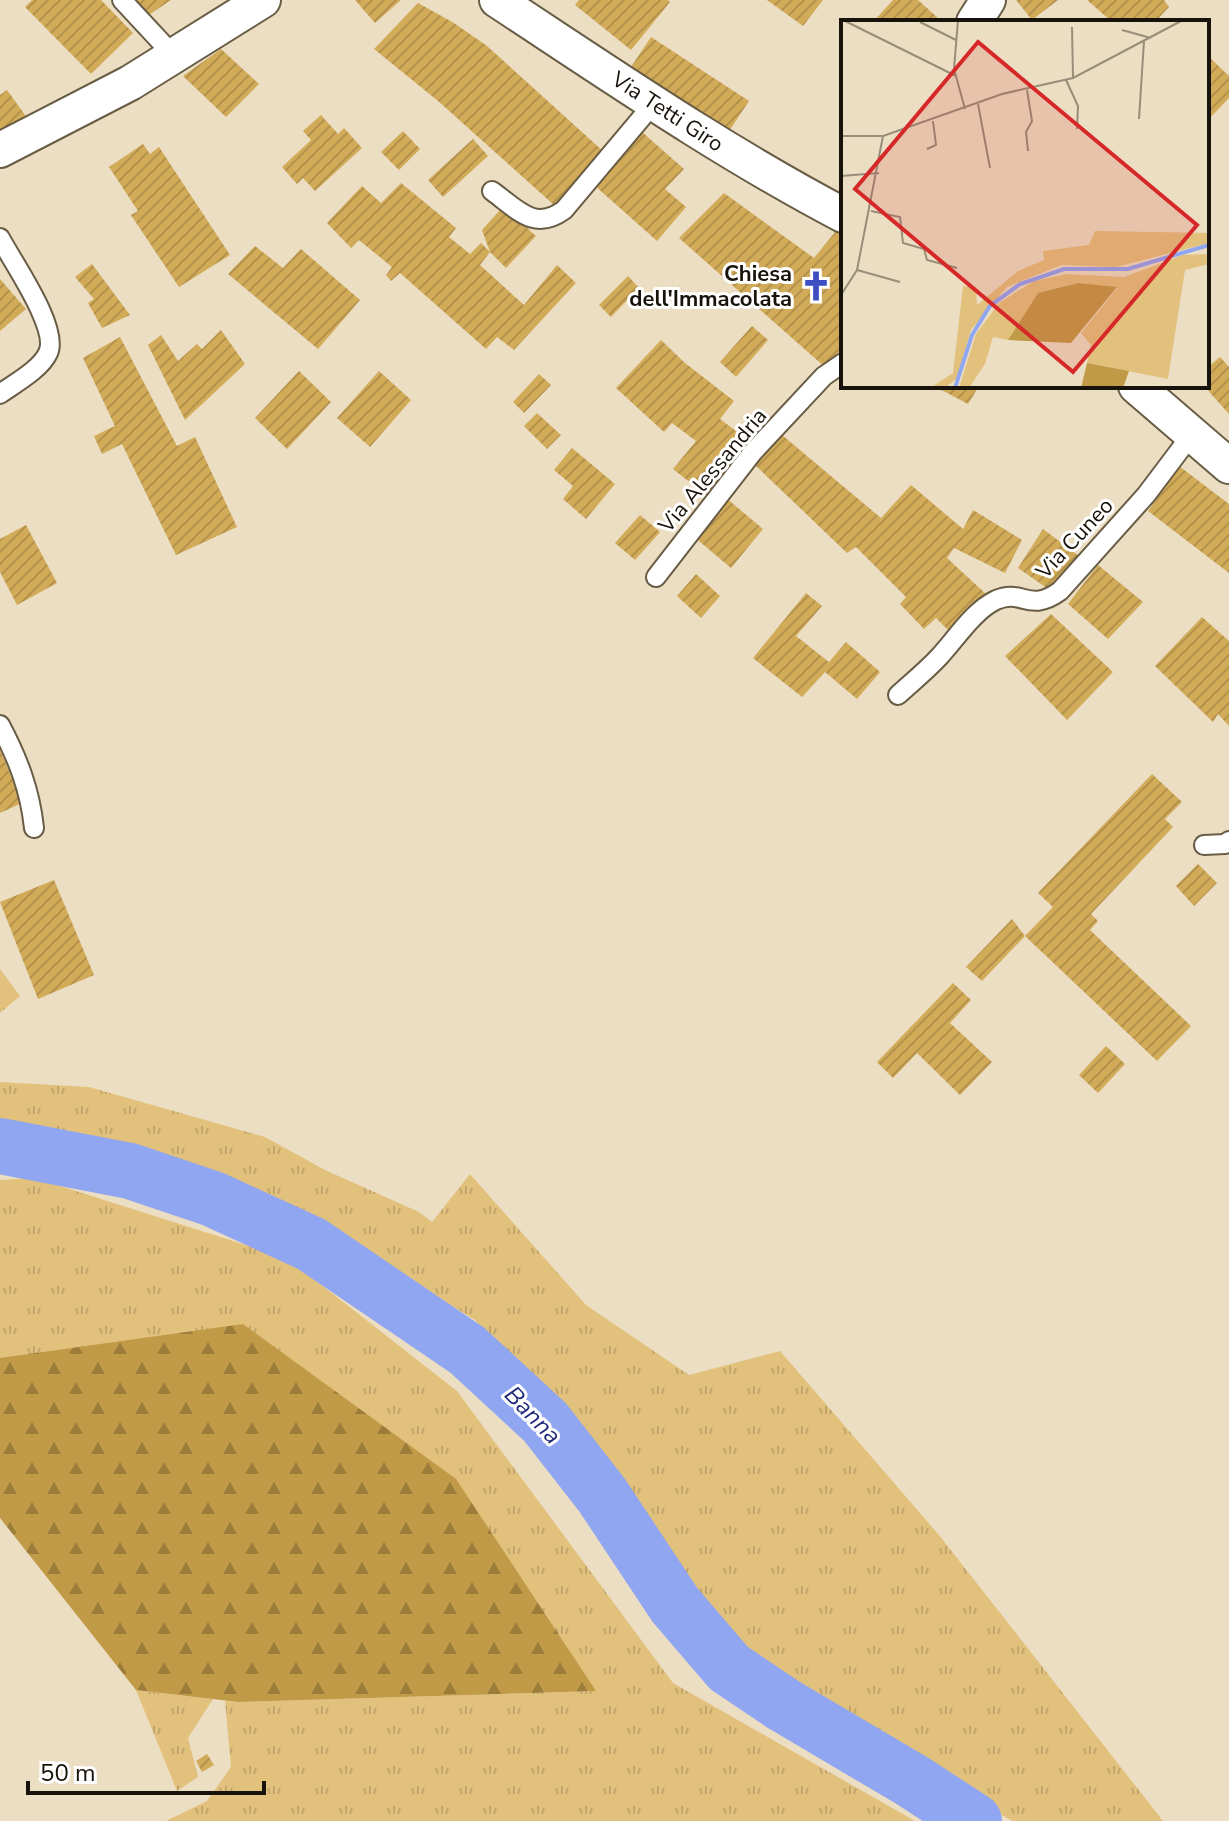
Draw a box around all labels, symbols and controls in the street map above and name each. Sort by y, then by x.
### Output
inset map [841,20,1209,388]
street label: Via Tetti Giro [605,64,729,159]
place label: Chiesa dell'Immacolata [629,259,792,314]
church icon: Chiesa dell'Immacolata [799,269,833,303]
street label: Via Alessandria [651,402,774,540]
street label: Via Cuneo [1029,492,1120,587]
water label: Banna [498,1379,568,1451]
scale bar [28,1745,264,1795]
text: 50 m [40,1757,96,1789]

